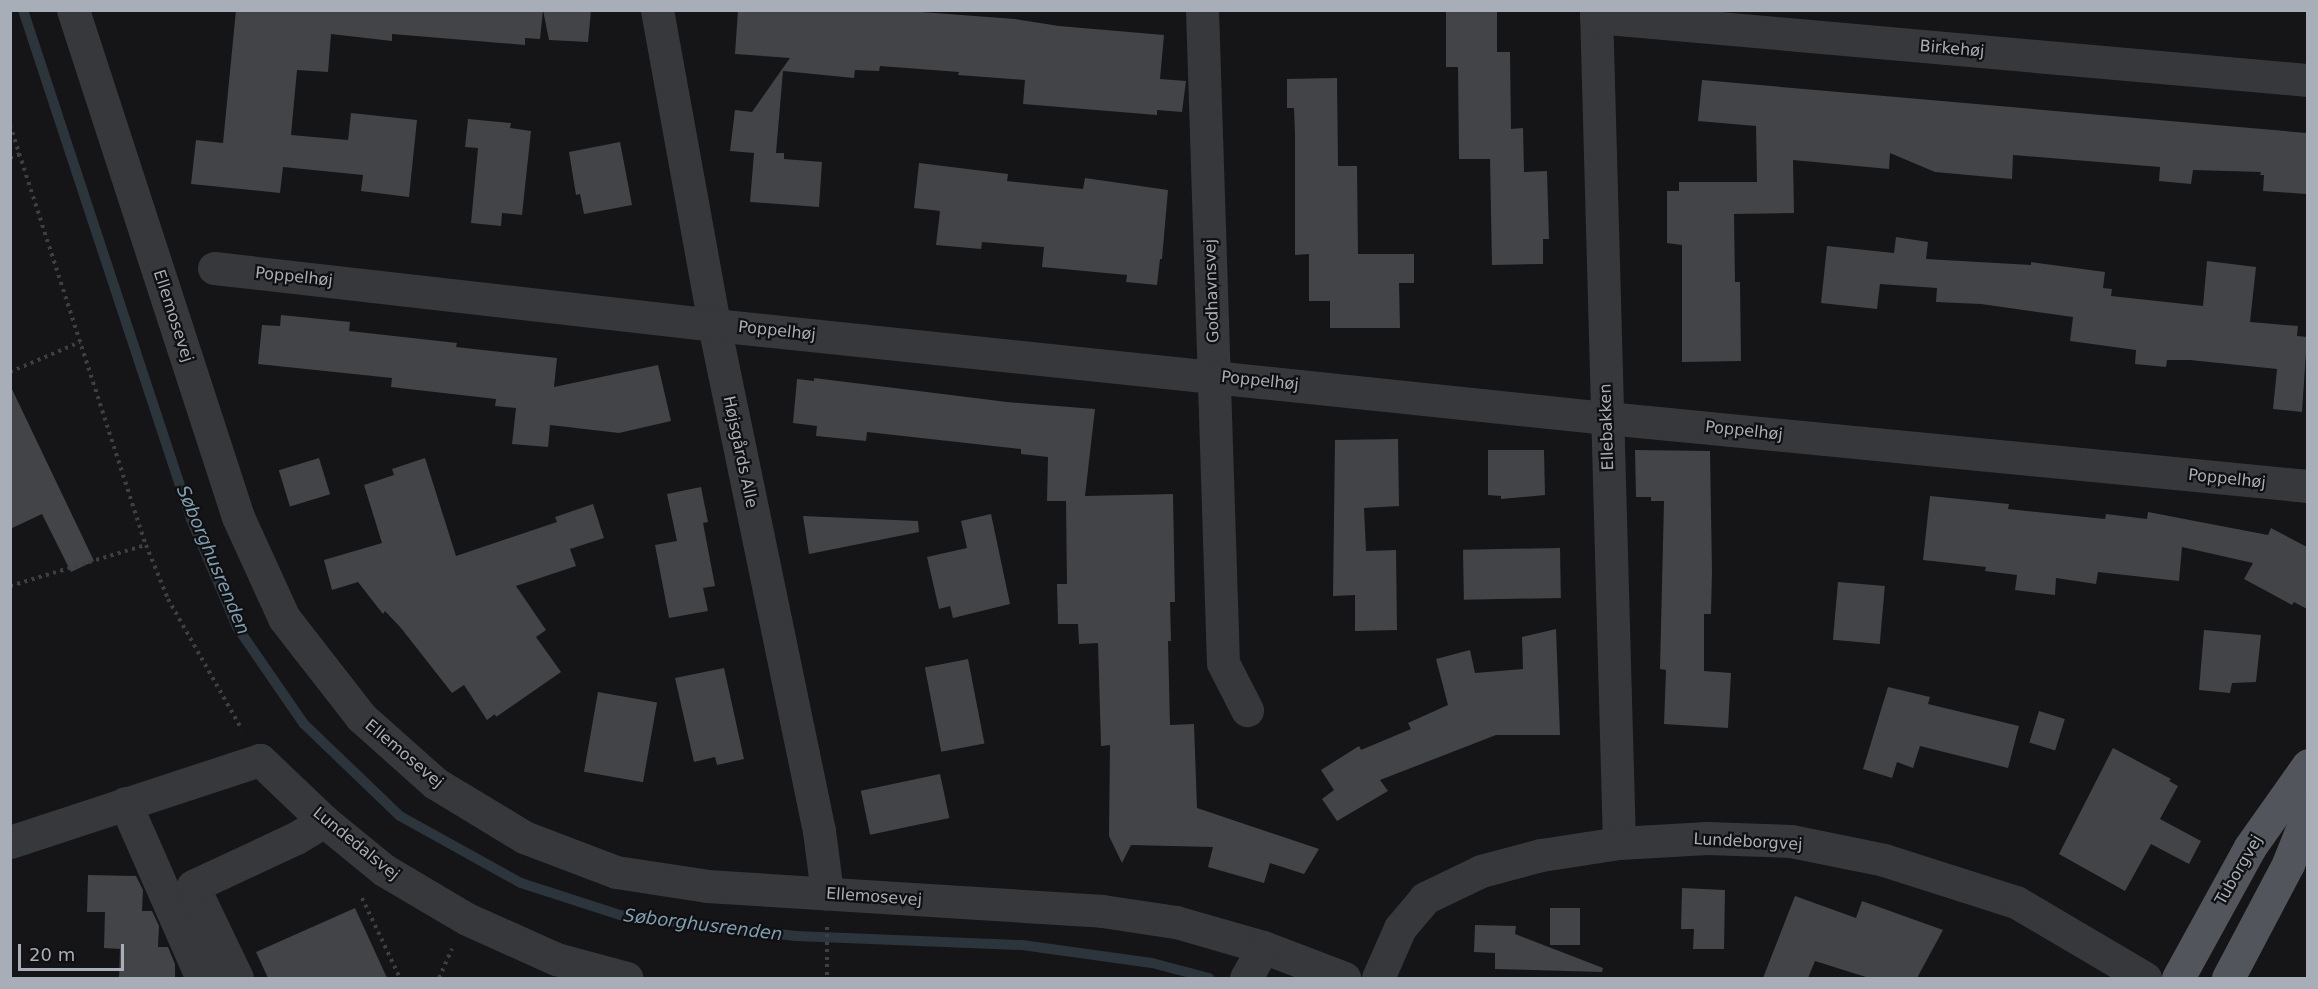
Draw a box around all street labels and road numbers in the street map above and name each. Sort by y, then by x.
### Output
street label: Birkehøj [1919,37,1985,61]
street label: Godhavnsvej [1201,239,1223,343]
street label: Poppelhøj [254,263,334,291]
street label: Ellemosevej [149,267,197,365]
street label: Poppelhøj [737,317,817,345]
street label: Poppelhøj [1220,367,1300,395]
street label: Ellebakken [1596,383,1618,471]
street label: Højsgårds Alle [719,394,761,510]
street label: Poppelhøj [1704,417,1784,445]
street label: Poppelhøj [2187,465,2267,493]
street label: Ellemosevej [361,716,447,792]
street label: Lundedalsvej [309,803,403,885]
street label: Lundeborgvej [1693,830,1803,854]
street label: Tuborgvej [2211,832,2267,908]
street label: Ellemosevej [825,884,923,910]

